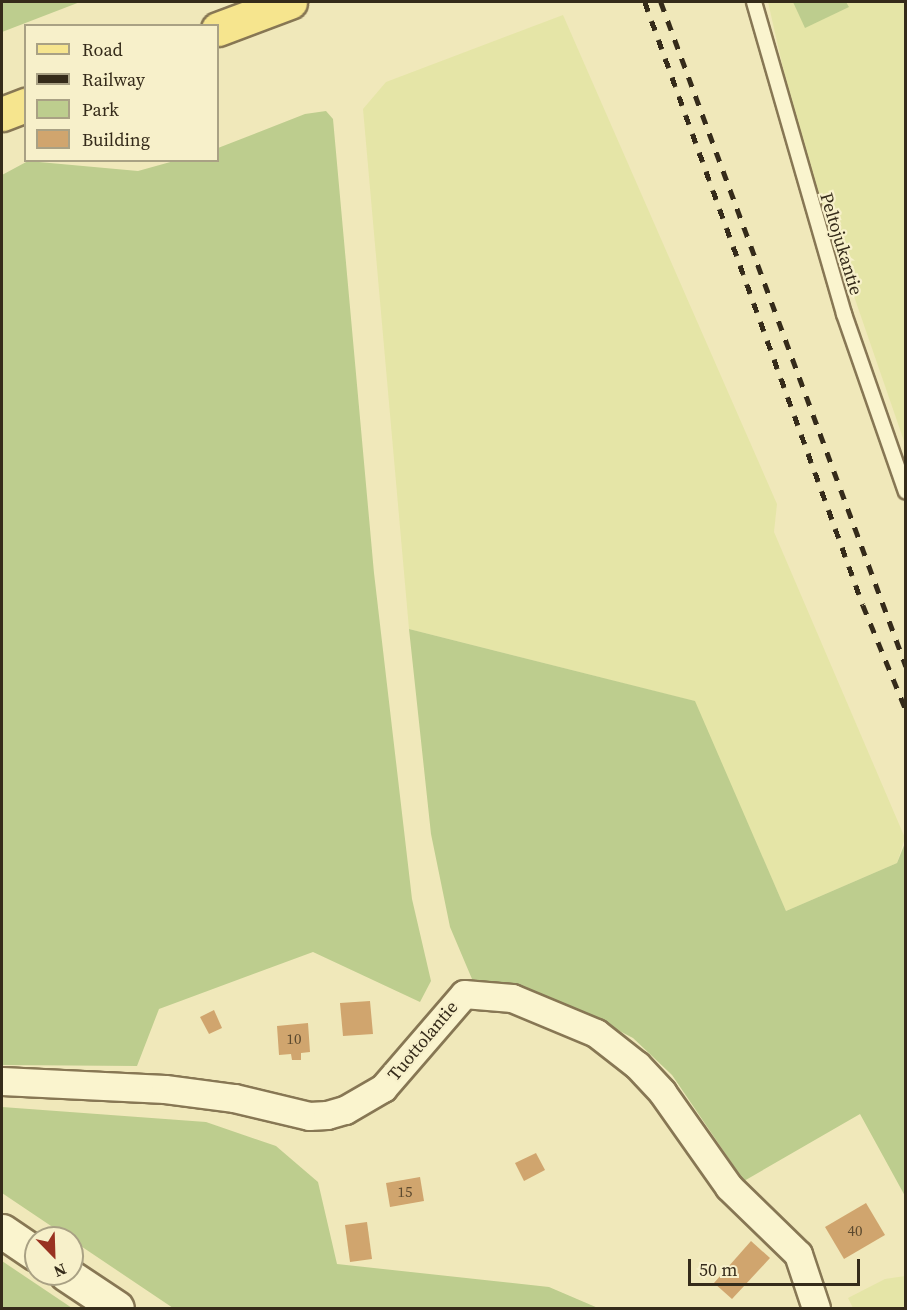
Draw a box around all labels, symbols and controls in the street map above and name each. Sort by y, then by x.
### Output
legend [24,24,219,162]
text: Road [82,37,123,62]
text: Railway [82,67,145,92]
text: Park [82,97,119,122]
text: Building [82,127,150,152]
street label: Peltojukantie [815,190,867,298]
street label: Tuottolantie [383,997,463,1085]
house number: 10 [287,1030,301,1048]
house number: 15 [398,1183,412,1201]
house number: 40 [848,1222,862,1240]
north arrow [24,1226,84,1286]
scale bar [691,1247,864,1285]
text: 50 m [699,1257,737,1282]
text: N [51,1258,70,1283]

